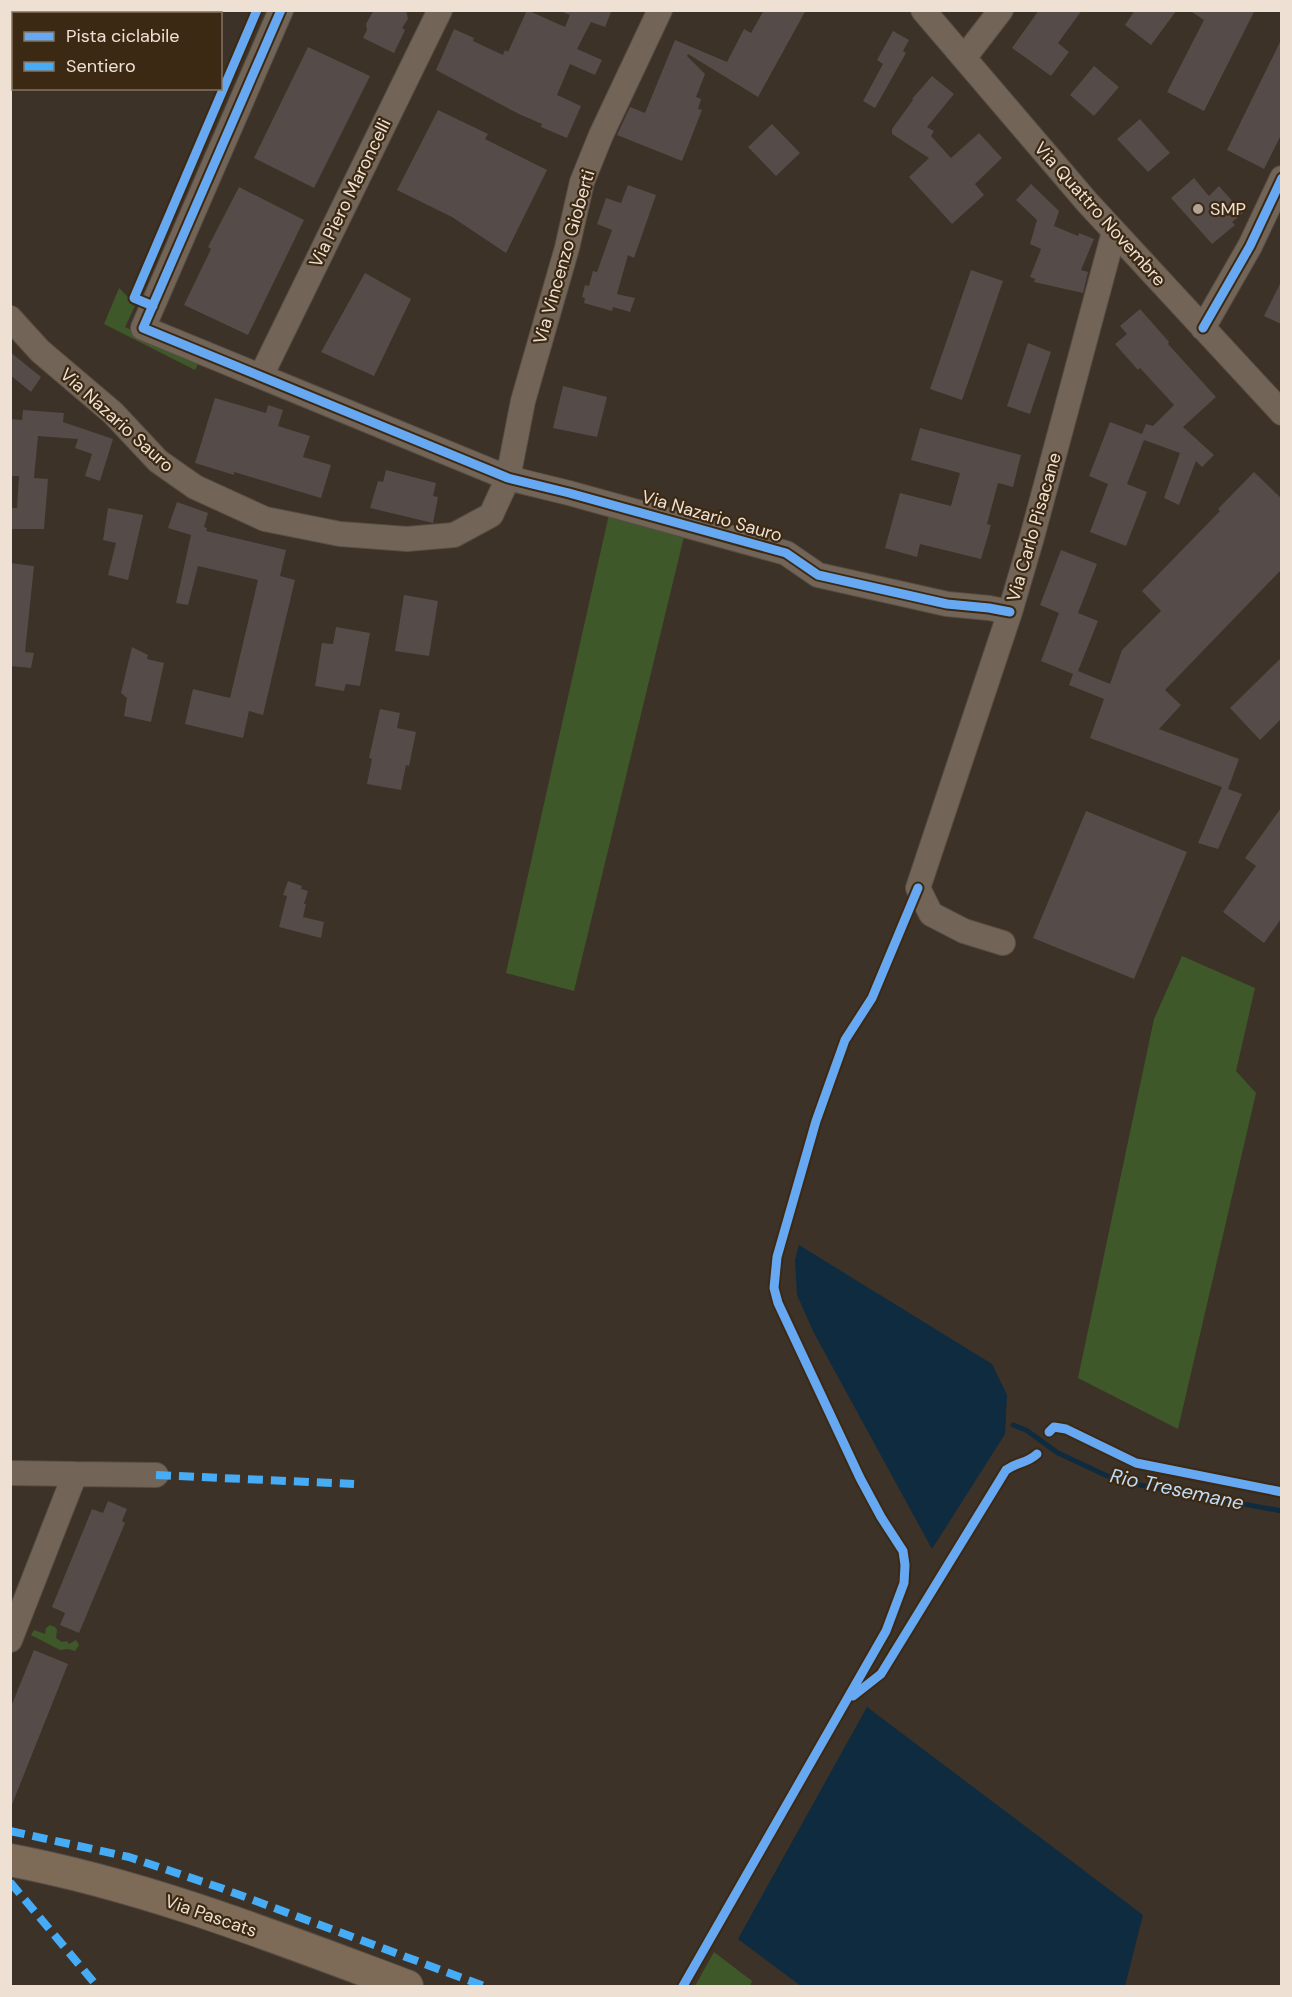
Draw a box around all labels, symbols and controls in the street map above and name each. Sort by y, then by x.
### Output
legend [12,12,222,90]
text: Pista ciclabile [66,24,180,48]
text: Sentiero [66,54,136,78]
street label: Via Piero Maroncelli [304,115,396,271]
street label: Via Quattro Novembre [1029,137,1171,291]
street label: Via Vincenzo Gioberti [528,167,600,347]
place label: SMP [1210,197,1246,221]
marker: SMP [1191,202,1205,216]
street label: Via Nazario Sauro [55,363,179,477]
street label: Via Carlo Pisacane [1001,450,1067,604]
street label: Via Nazario Sauro [639,484,785,548]
water label: Rio Tresemane [1108,1462,1246,1516]
street label: Via Pascats [162,1889,260,1943]

